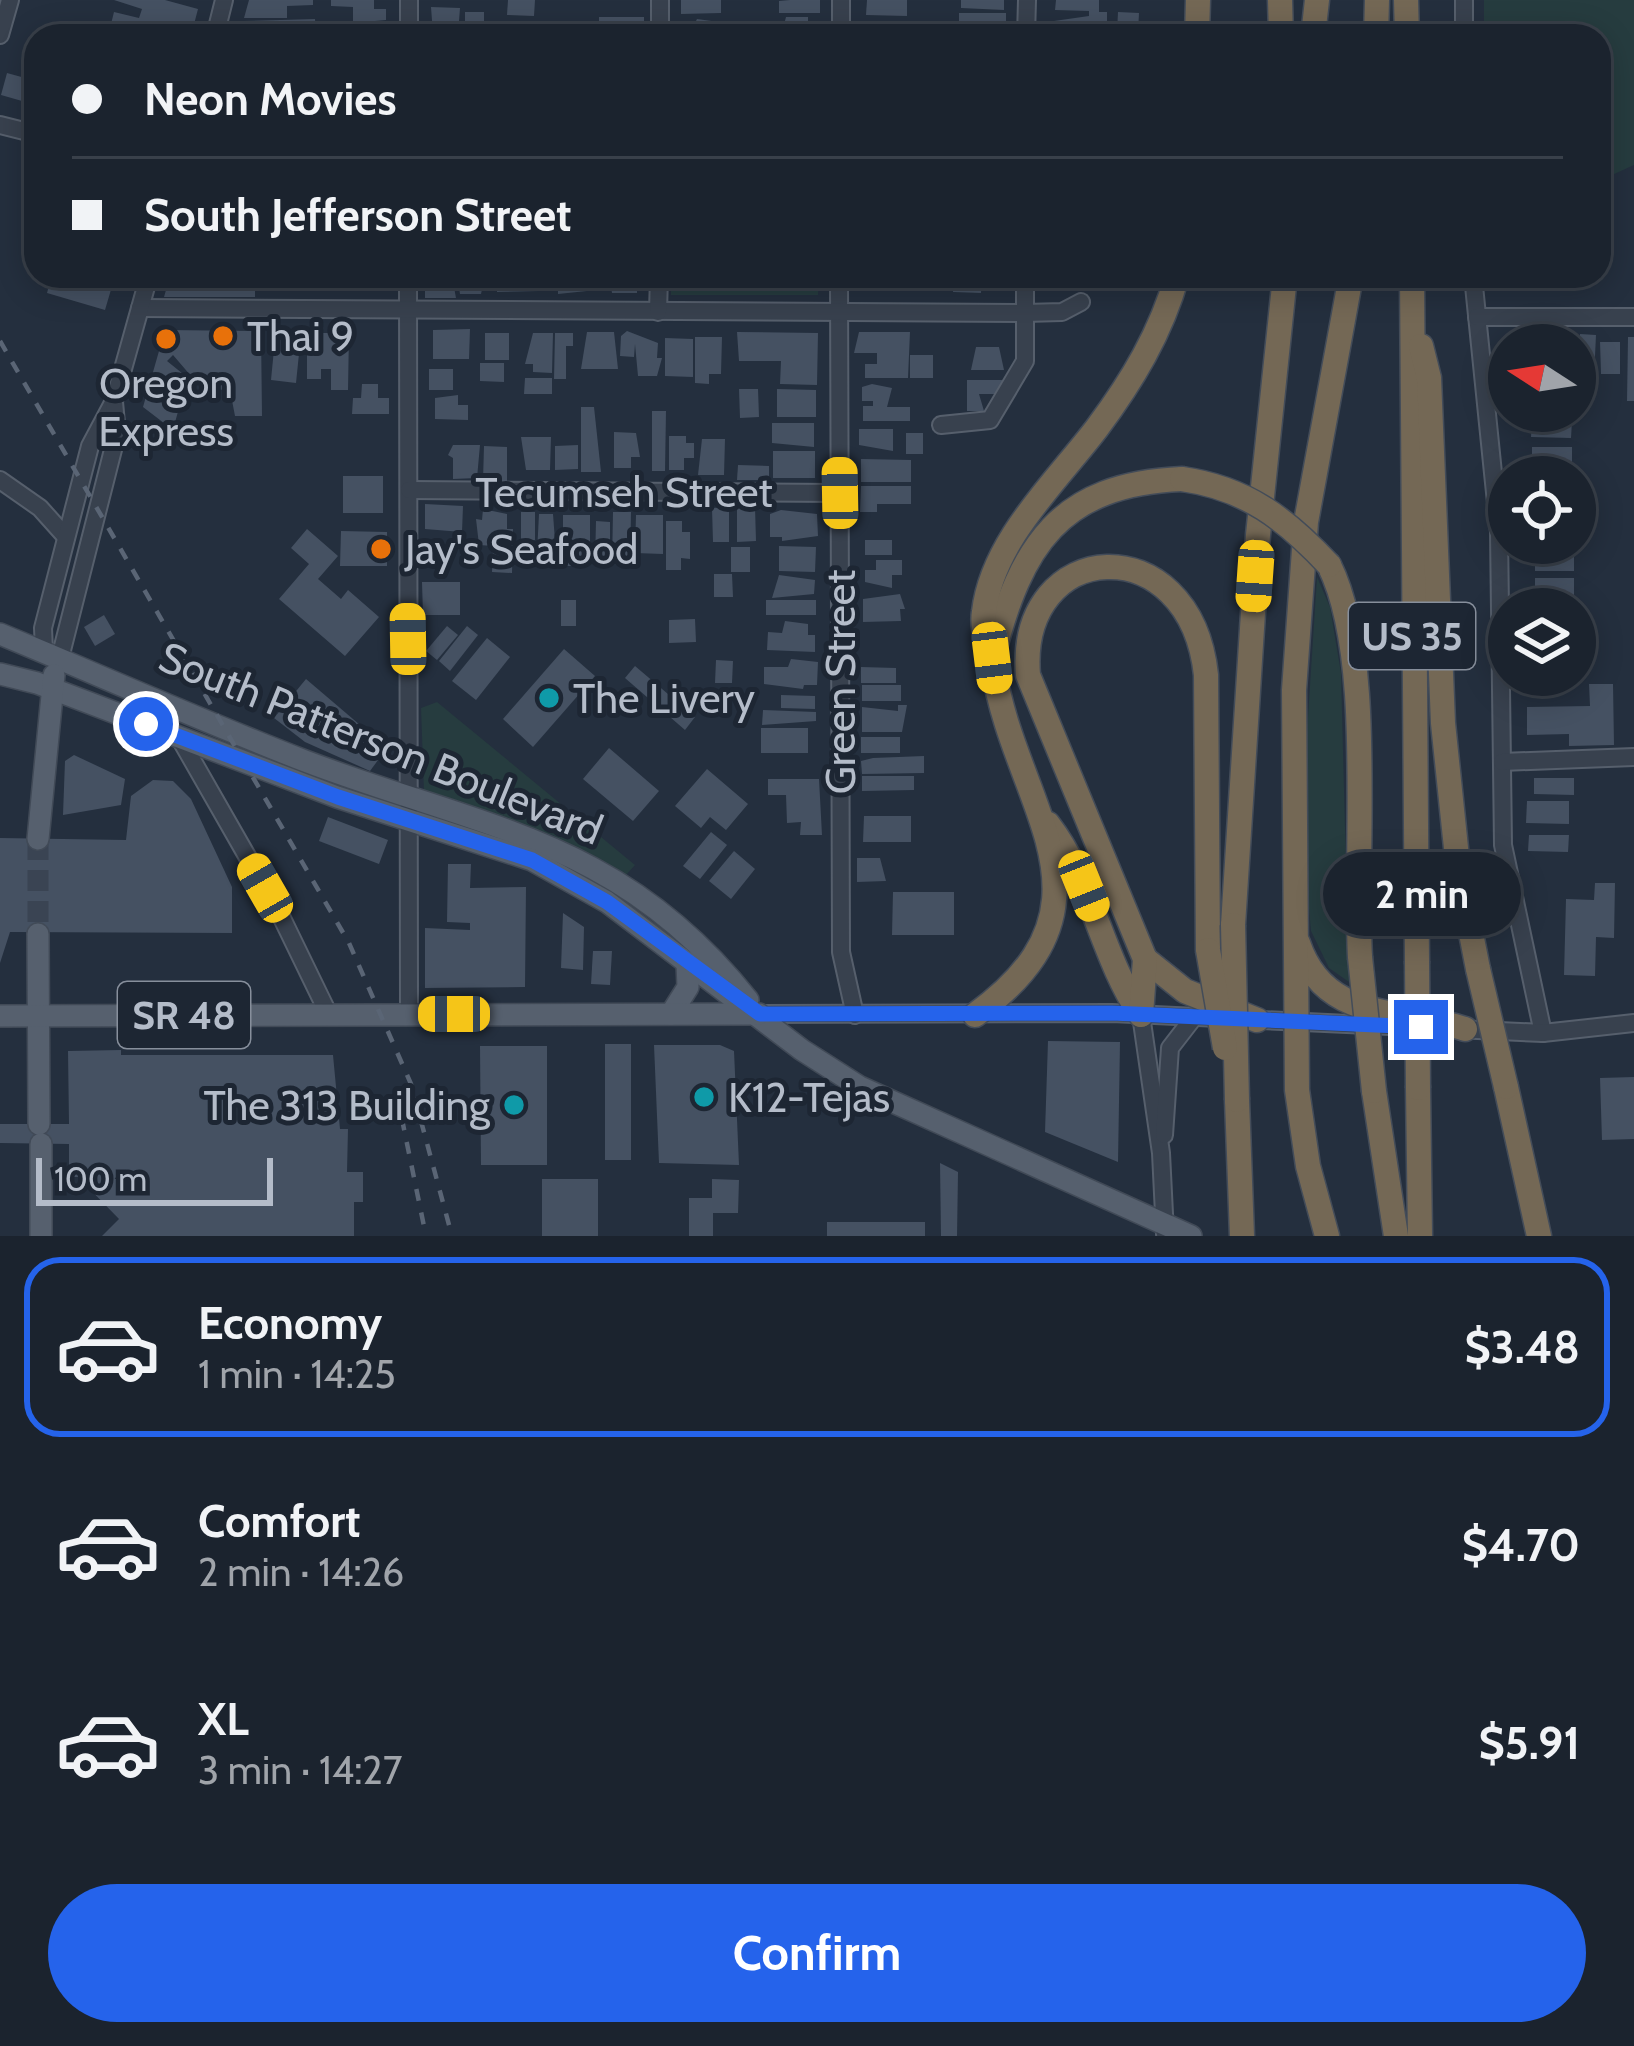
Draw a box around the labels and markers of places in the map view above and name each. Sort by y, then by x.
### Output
place label: Thai 9 [247,310,354,362]
marker: Thai 9 [210,323,236,349]
marker: Oregon Express [153,326,179,352]
place label: Oregon Express [98,357,234,457]
place label: Jay's Seafood [404,523,638,575]
marker: Jay's Seafood [368,536,394,562]
place label: The Livery [573,672,755,724]
marker: The Livery [536,685,562,711]
place label: K12-Tejas [728,1071,890,1123]
place label: The 313 Building [203,1079,491,1131]
marker: K12-Tejas [691,1084,717,1110]
marker: The 313 Building [501,1092,527,1118]

